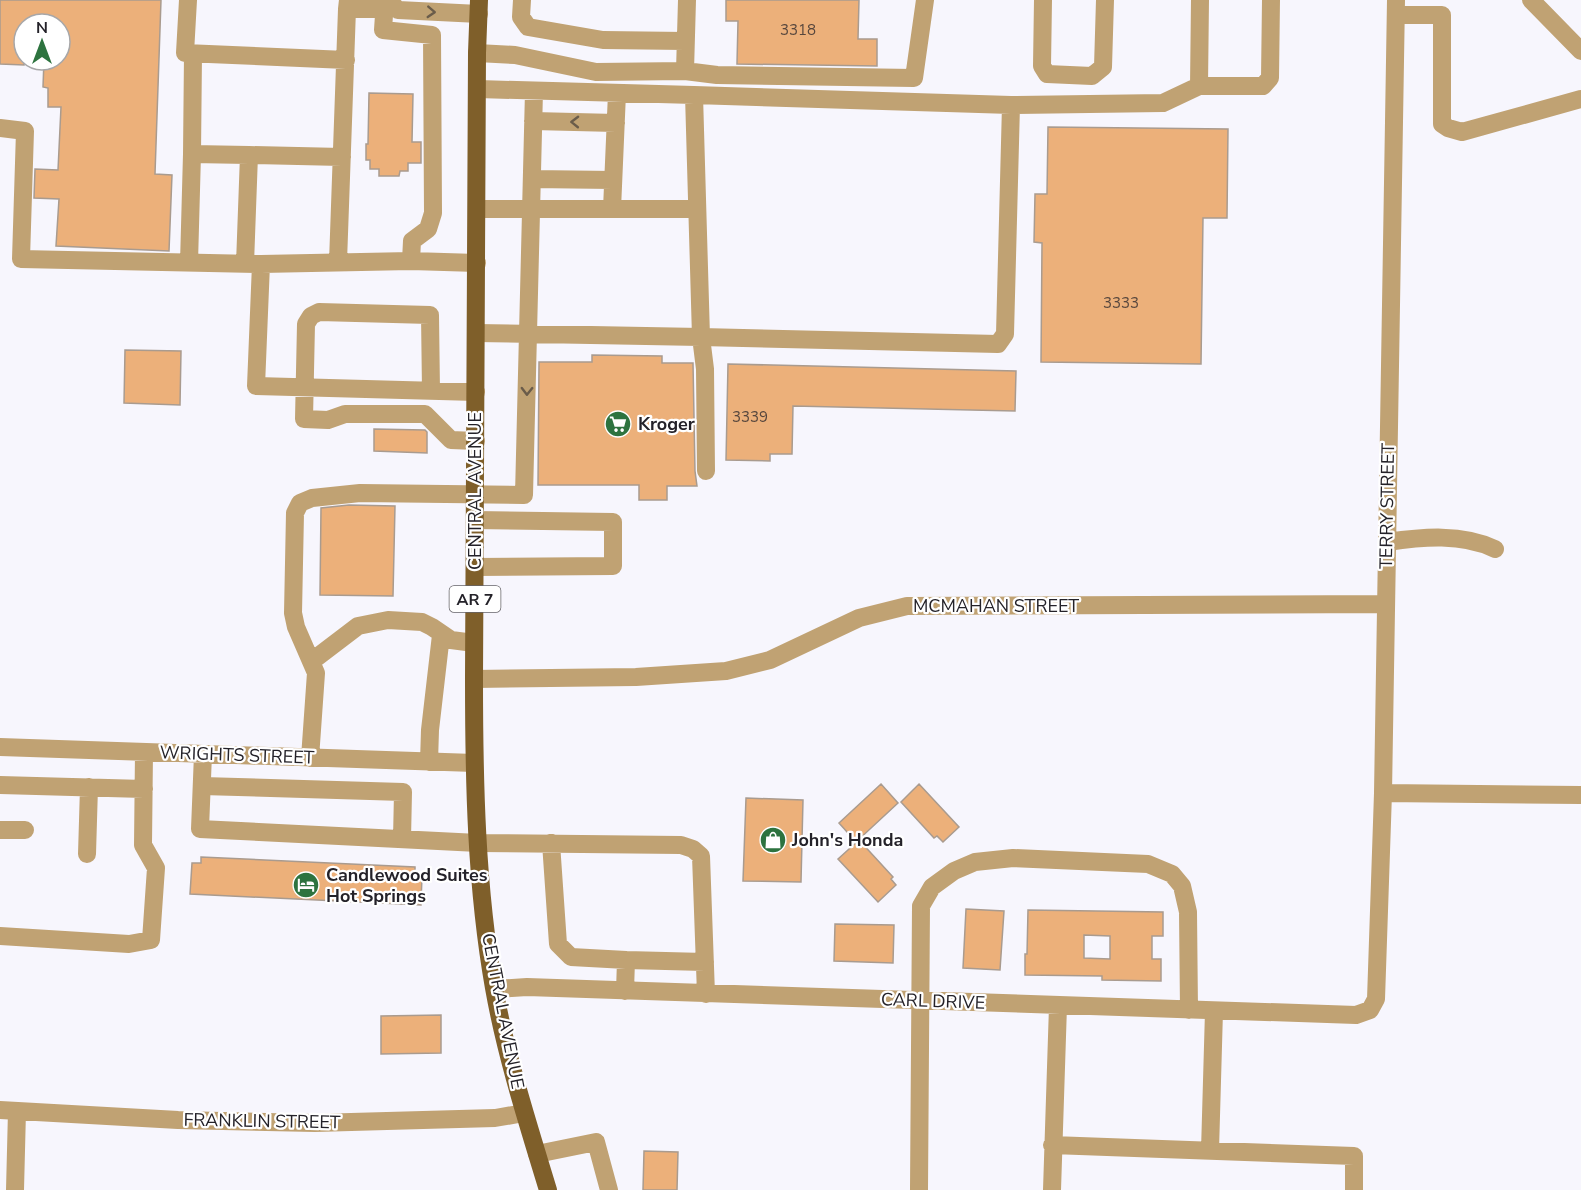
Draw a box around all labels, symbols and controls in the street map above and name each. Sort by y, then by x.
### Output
one-way arrow [427,5,436,18]
north arrow [12,12,72,72]
text: N [36,17,48,39]
house number: 3318 [780,20,816,40]
one-way arrow [570,116,579,128]
house number: 3333 [1103,293,1139,313]
one-way arrow [520,387,533,396]
house number: 3339 [732,407,768,427]
supermarket icon: Kroger [603,409,633,439]
street label: CENTRAL AVENUE [463,412,487,570]
place label: Kroger [638,412,695,436]
street label: TERRY STREET [1374,443,1400,569]
road number: AR 7 [450,586,500,612]
street label: MCMAHAN STREET [913,594,1079,618]
street label: WRIGHTS STREET [159,740,315,770]
shop icon: John's Honda [758,825,788,855]
place label: John's Honda [791,828,903,852]
place label: Candlewood Suites Hot Springs [326,863,488,908]
hotel icon: Candlewood Suites Hot Springs [291,870,321,900]
street label: CENTRAL AVENUE [476,931,530,1091]
street label: CARL DRIVE [880,987,986,1015]
street label: FRANKLIN STREET [183,1108,341,1134]

